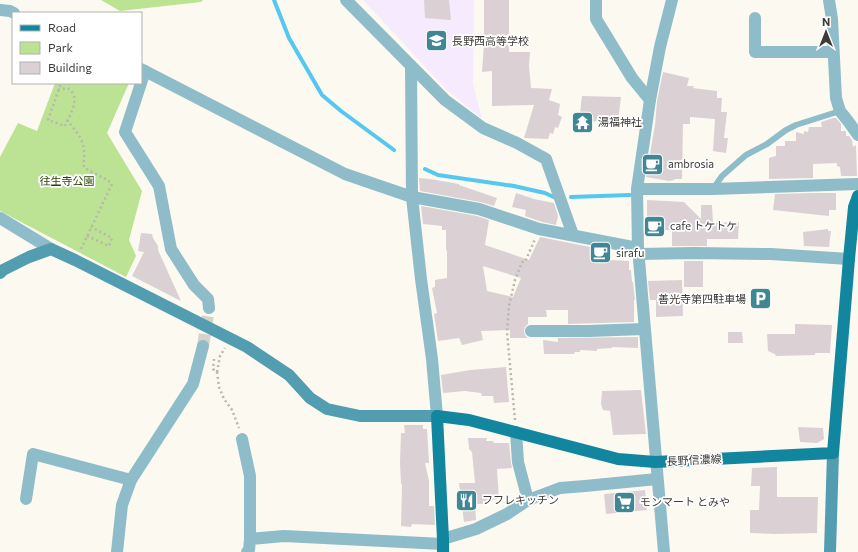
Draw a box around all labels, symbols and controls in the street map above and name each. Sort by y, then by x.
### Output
legend [12,12,142,84]
north arrow [806,12,846,52]
text: N [822,15,830,28]
text: Road [48,20,76,34]
school or university icon: 長野西高等学校 [424,28,450,54]
place label: 長野西高等学校 [452,34,529,47]
text: Park [48,40,74,54]
text: Building [48,60,92,74]
temple icon: 湯福神社 [569,109,595,135]
place label: 湯福神社 [598,115,642,128]
cafe icon: ambrosia [640,151,666,177]
place label: ambrosia [668,157,714,170]
park label: 往生寺公園 [40,174,95,187]
cafe icon: cafe トケトケ [642,213,668,239]
place label: cafe トケトケ [670,219,737,232]
cafe icon: sirafu [588,240,614,266]
place label: sirafu [616,246,644,259]
parking icon: 善光寺第四駐車場 [748,286,774,312]
place label: 善光寺第四駐車場 [658,292,746,305]
street label: 長野信濃線 [666,452,722,467]
restaurant icon: フフレキッチン [453,487,479,513]
supermarket icon: モンマート とみや [612,489,638,515]
place label: フフレキッチン [482,493,559,506]
place label: モンマート とみや [640,495,730,508]

